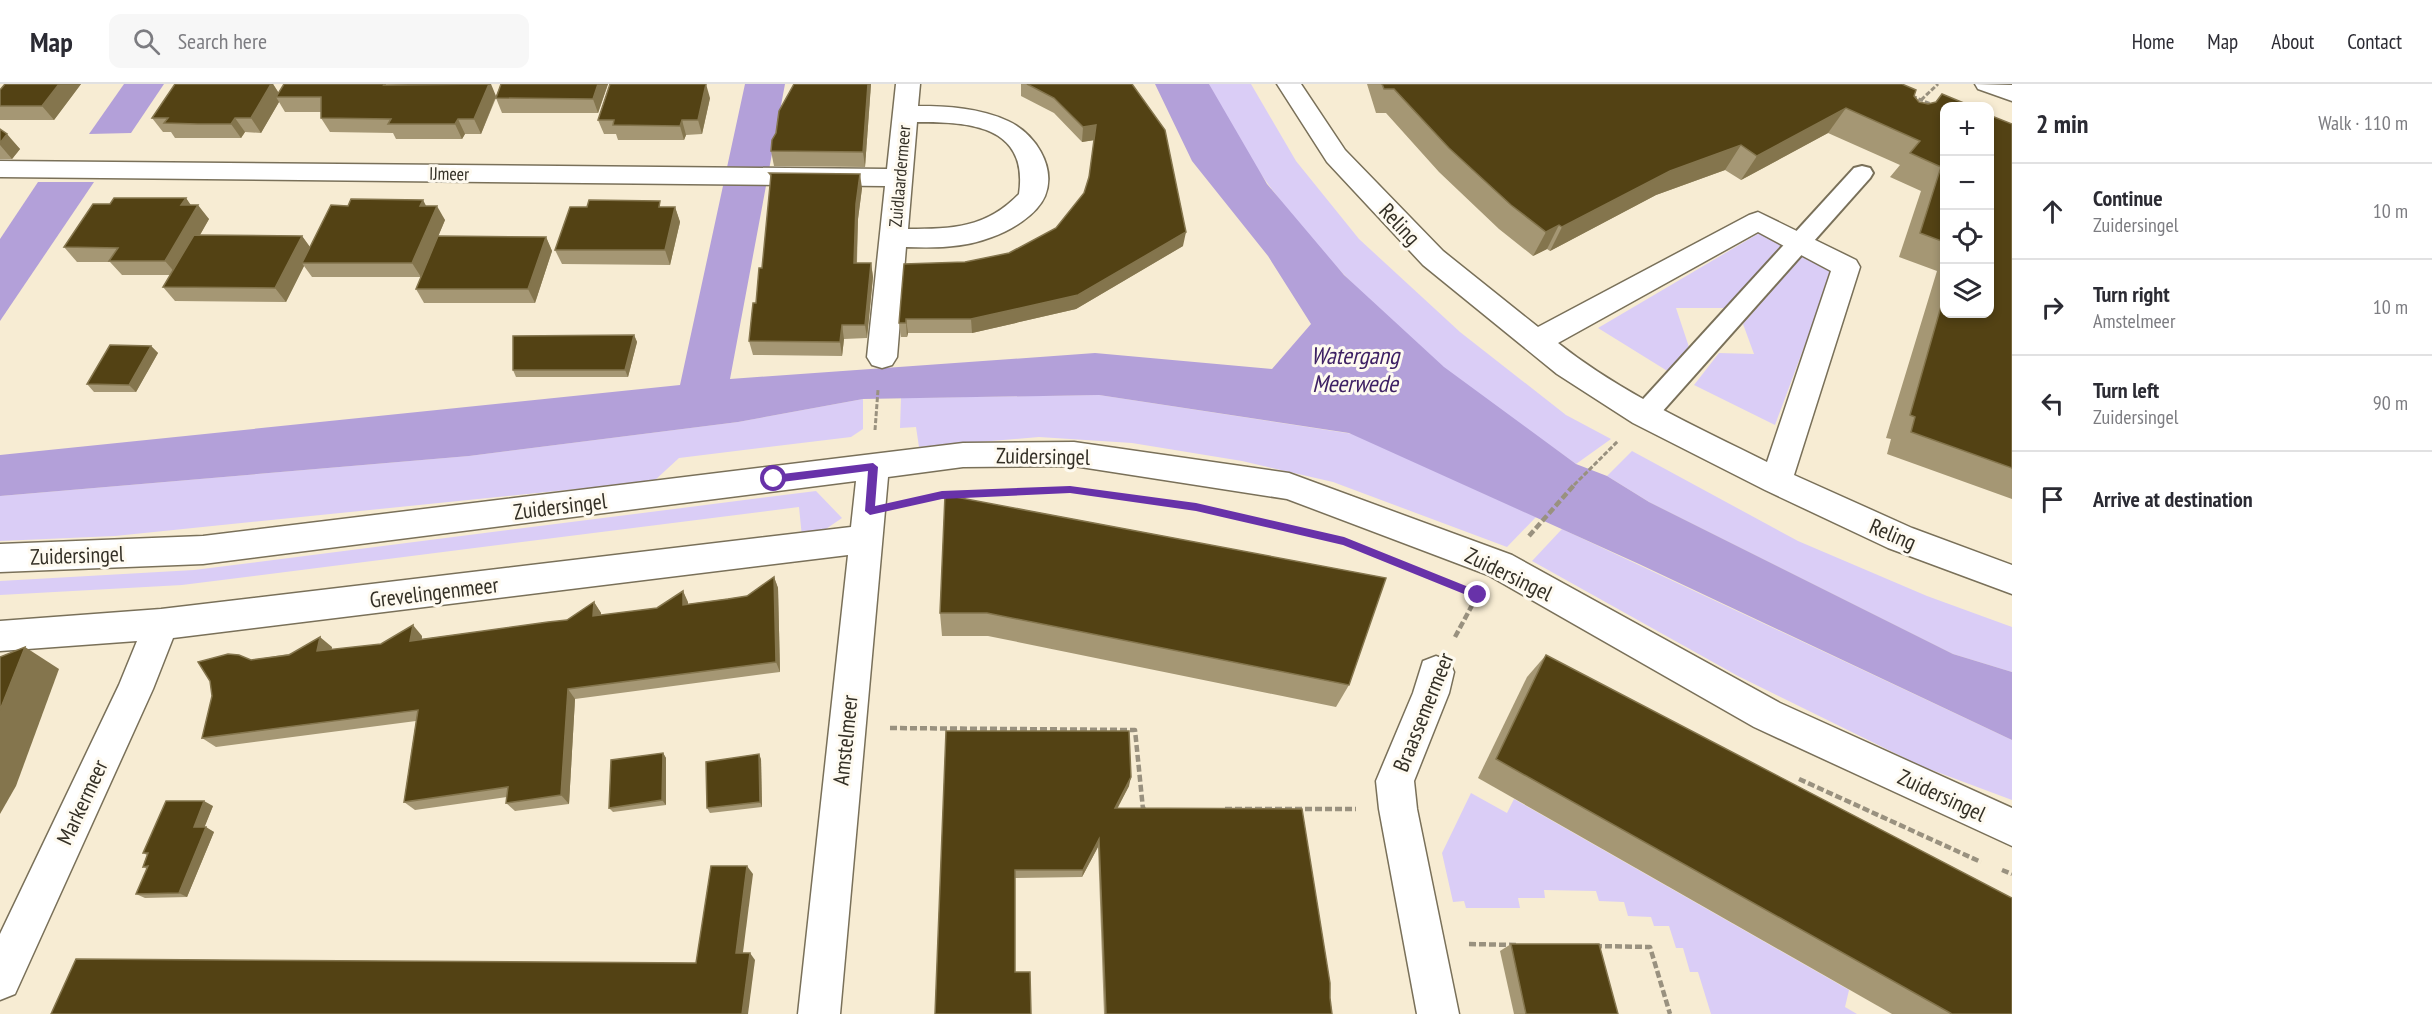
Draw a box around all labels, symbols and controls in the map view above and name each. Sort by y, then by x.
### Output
search box [109,14,529,68]
text: Map [30,23,73,60]
icon: search [130,25,163,58]
text: Search here [178,27,267,55]
text: Home [2132,28,2174,55]
text: Map [2207,28,2238,55]
text: About [2271,28,2314,55]
text: Contact [2347,28,2402,55]
map controls [1940,102,1994,318]
button: + [1940,102,1994,156]
text: 2 min [2036,107,2089,140]
text: Walk · 110 m [2318,110,2408,136]
street label: Zuidlaardermeer [884,124,915,228]
button: − [1940,156,1994,210]
street label: IJmeer [429,162,469,185]
text: Continue [2093,184,2163,212]
icon: ahead [2036,195,2069,228]
street label: Reling [1373,197,1427,251]
text: 10 m [2373,198,2408,224]
button: locate [1940,210,1994,264]
text: Zuidersingel [2093,212,2178,238]
button: layers [1940,264,1994,318]
text: Turn right [2093,280,2170,308]
icon: right [2036,291,2069,324]
text: 10 m [2373,294,2408,320]
text: Amstelmeer [2093,308,2175,334]
water label: Watergang Meerwede [1311,340,1401,399]
text: Turn left [2093,376,2159,404]
icon: left [2036,387,2069,420]
text: 90 m [2373,390,2408,416]
text: Zuidersingel [2093,404,2178,430]
street label: Zuidersingel [996,441,1091,471]
route start [760,465,786,491]
icon: arrive [2036,483,2069,516]
text: Arrive at destination [2093,485,2253,513]
street label: Zuidersingel [512,486,609,526]
street label: Reling [1866,512,1920,556]
street label: Zuidersingel [30,539,125,571]
street label: Zuidersingel [1461,541,1558,608]
street label: Grevelingenmeer [368,570,500,614]
route end [1464,581,1490,607]
street label: Braassemermeer [1386,648,1460,776]
street label: Amstelmeer [826,693,864,787]
street label: Markermeer [50,755,114,849]
street label: Zuidersingel [1894,762,1991,828]

